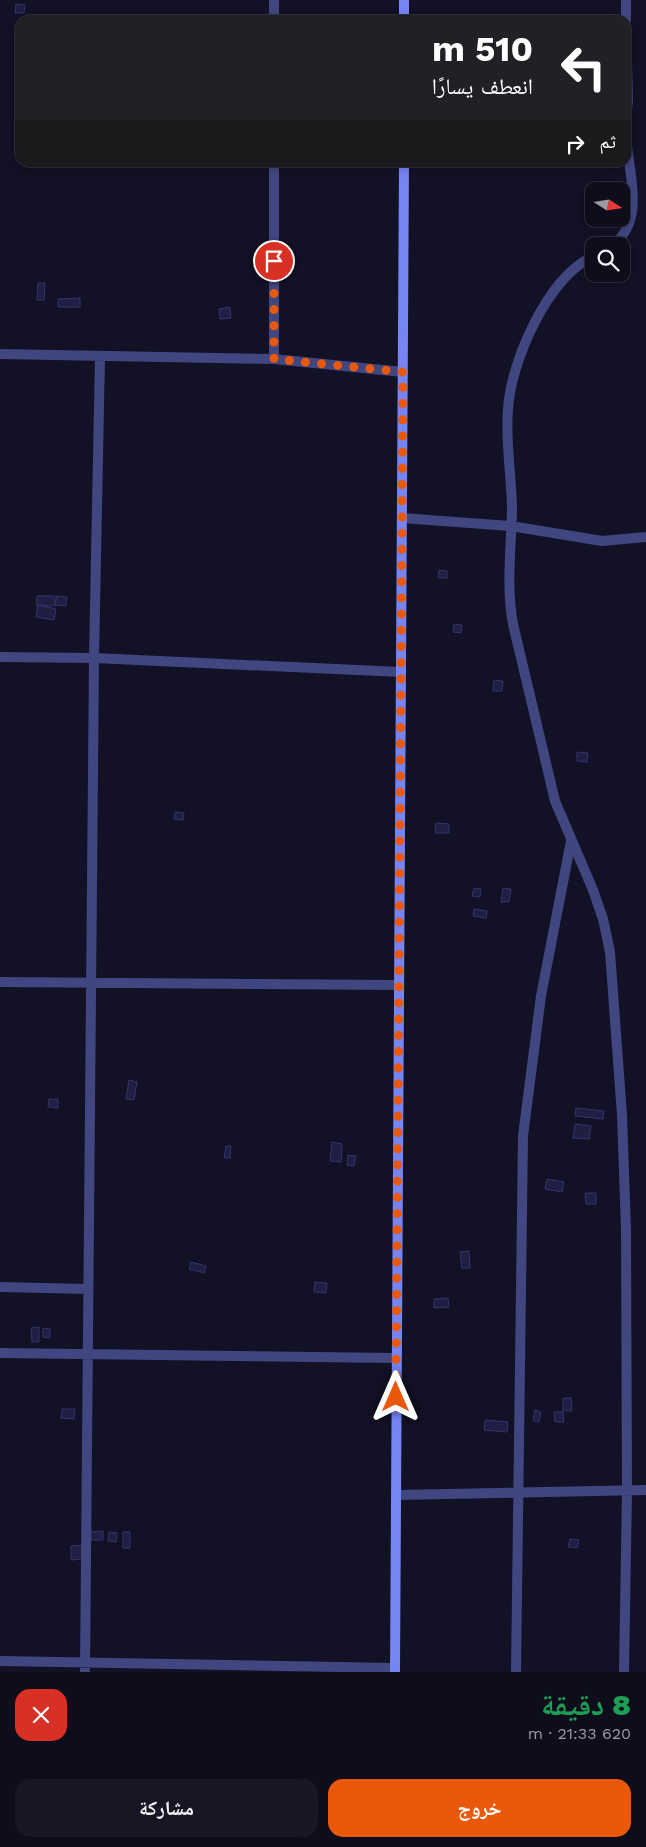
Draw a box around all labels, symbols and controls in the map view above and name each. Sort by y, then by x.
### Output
text: 510 m [432,28,533,70]
icon: left [551,35,616,100]
text: انعطف يسارًا [432,74,533,99]
icon: right [561,130,589,158]
text: ثم [599,130,616,153]
north arrow [585,182,630,228]
map controls [585,182,630,282]
button: search [585,237,630,282]
pin [253,240,295,282]
icon: arrive [260,247,288,275]
position arrow [369,1370,421,1422]
text: 8 دقيقة [541,1687,631,1722]
button: close [15,1689,67,1741]
text: 620 m · 21:33 [528,1724,631,1743]
button: مشاركة [15,1779,318,1837]
button: خروج [328,1779,631,1837]

